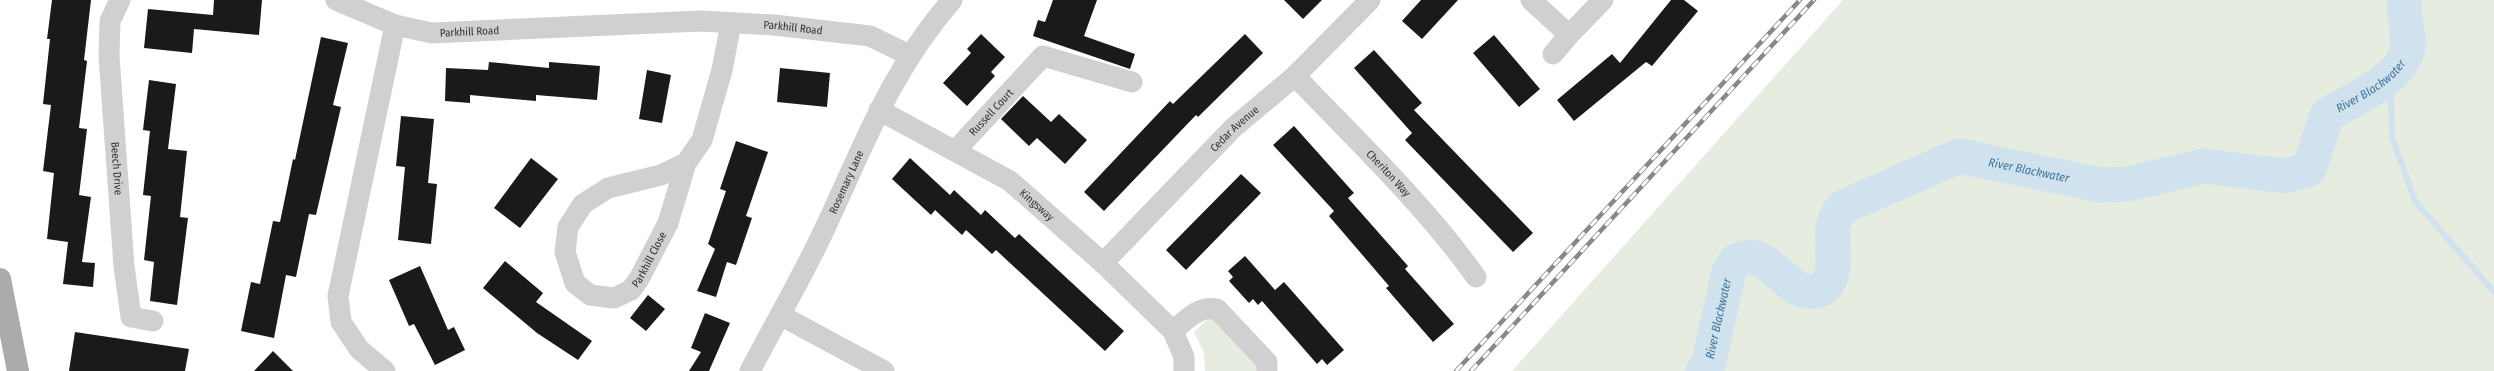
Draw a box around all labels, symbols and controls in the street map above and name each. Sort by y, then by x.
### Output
street label: Parkhill Road [763,18,823,37]
street label: Parkhill Road [440,24,499,39]
water label: River Blackwater [2334,57,2409,115]
street label: Russell Court [966,86,1016,138]
street label: Cedar Avenue [1207,103,1261,154]
street label: Beech Drive [109,141,125,196]
street label: Cheriton Way [1364,147,1414,199]
street label: Rosemary Lane [826,148,866,216]
water label: River Blackwater [1987,155,2071,186]
street label: Kingsway [1017,186,1057,223]
street label: Parkhill Close [629,229,669,290]
water label: River Blackwater [1703,276,1734,360]

